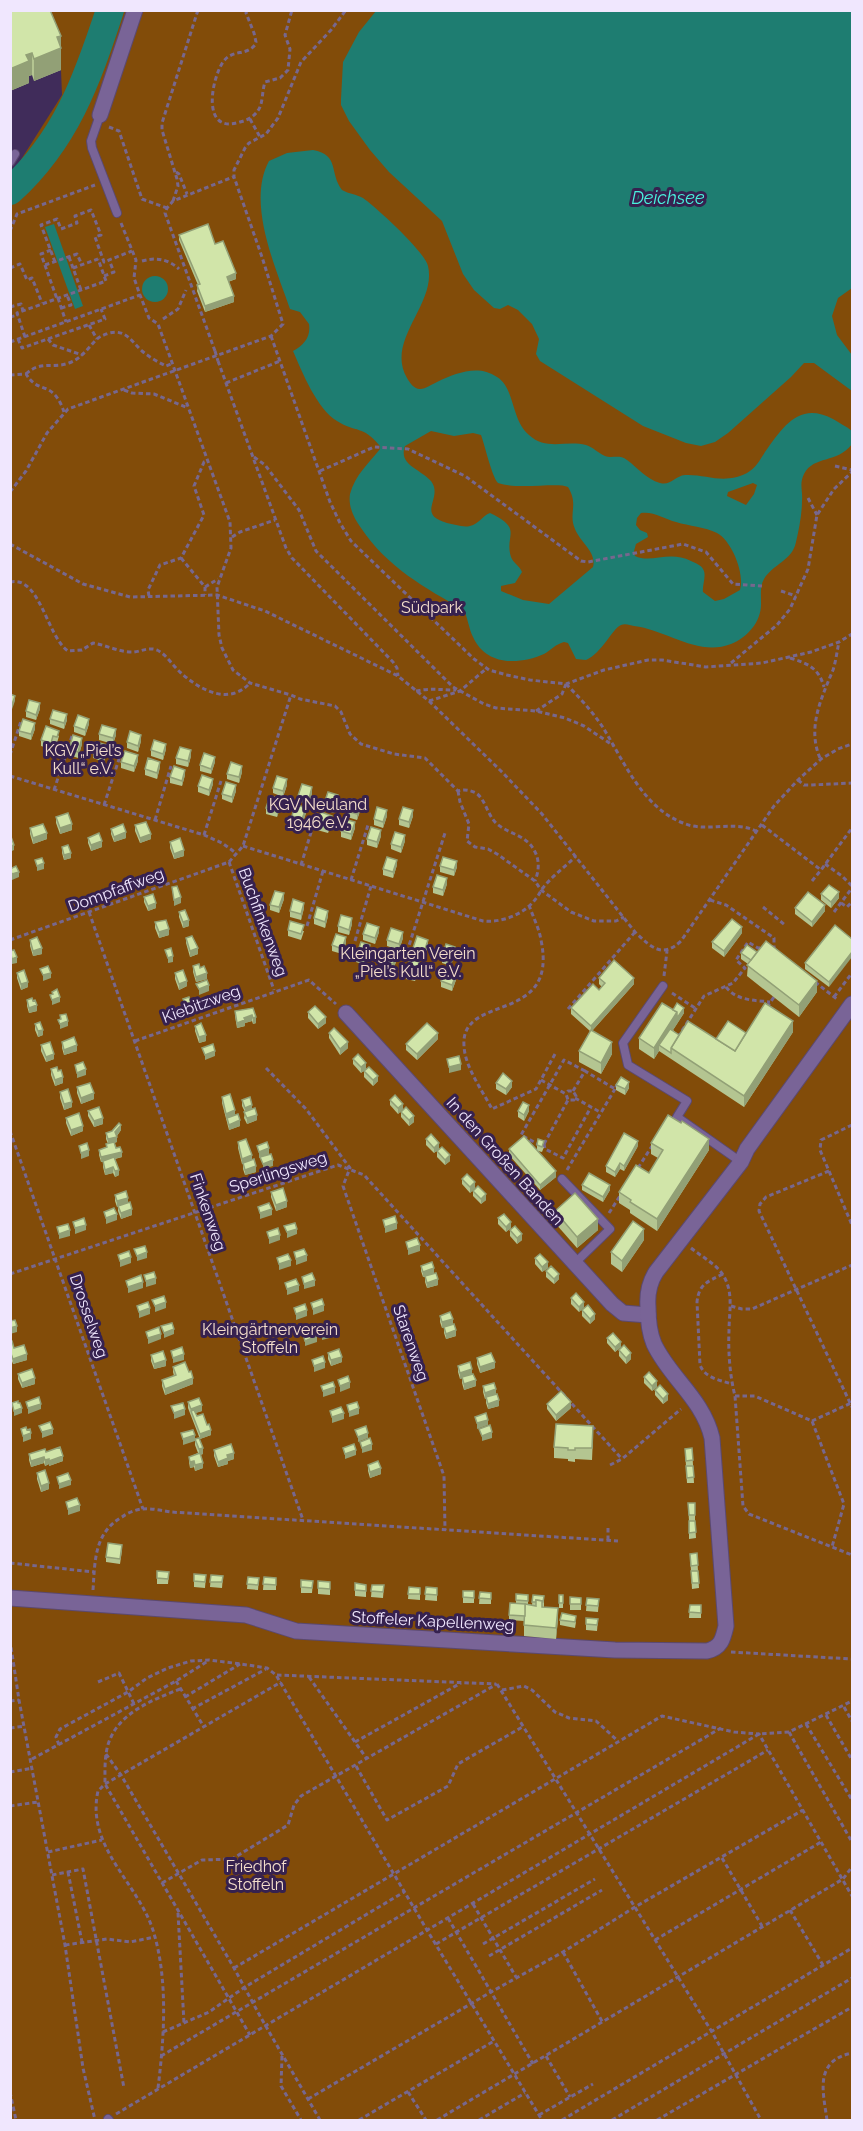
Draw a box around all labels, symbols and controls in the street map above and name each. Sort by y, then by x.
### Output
water label: Deichsee [631,187,705,208]
park label: Südpark [401,598,463,617]
park label: KGV „Piel’s Kull“ e.V. [45,741,122,778]
park label: KGV Neuland 1946 e.V. [269,795,367,832]
street label: Dompfaffweg [65,864,167,916]
street label: Buchfinkenweg [235,865,291,979]
park label: Kleingarten Verein „Piel’s Kull“ e.V. [340,944,476,981]
street label: Kiebitzweg [159,981,243,1027]
street label: In den Großen Banden [443,1093,567,1229]
street label: Sperlingsweg [227,1147,329,1197]
street label: Finkenweg [186,1171,230,1253]
street label: Drosselweg [66,1272,112,1360]
street label: Starenweg [389,1302,433,1384]
park label: Kleingärtnerverein Stoffeln [202,1320,338,1357]
street label: Stoffeler Kapellenweg [351,1607,515,1635]
park label: Friedhof Stoffeln [225,1857,287,1894]

